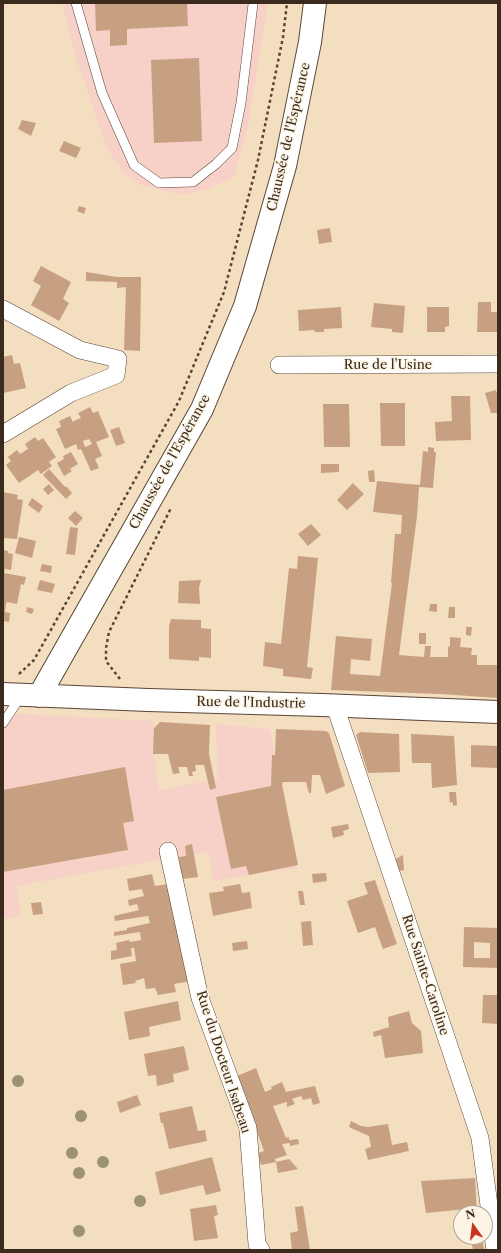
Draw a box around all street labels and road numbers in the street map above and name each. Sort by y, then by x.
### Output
street label: Chaussée de l'Espérance [264,61,314,213]
street label: Rue de l'Usine [344,357,432,373]
street label: Chaussée de l'Espérance [126,392,214,532]
street label: Rue de l'Industrie [196,694,306,712]
street label: Rue Sainte-Caroline [398,913,452,1037]
street label: Rue du Docteur Isabeau [193,989,253,1135]

